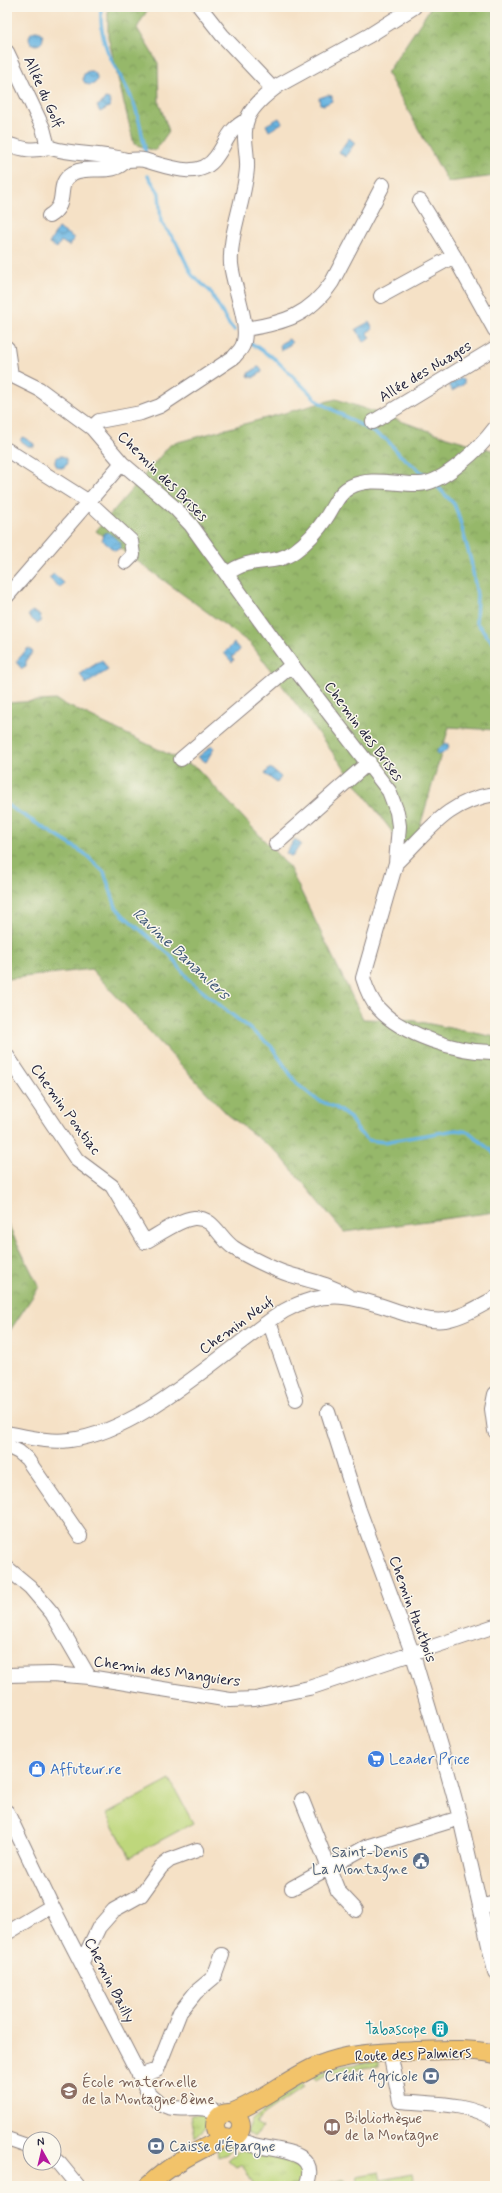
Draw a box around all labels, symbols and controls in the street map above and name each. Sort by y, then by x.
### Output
street label: Allée du Golf [18,53,68,131]
street label: Allée des Nuages [375,336,476,407]
street label: Chemin des Brises [113,427,212,527]
street label: Chemin des Brises [319,677,408,786]
water label: Ravine Bananiers [128,903,236,1006]
street label: Chemin Pontiac [25,1060,105,1159]
street label: Chemin Neuf [195,1292,278,1359]
street label: Chemin Hautbois [383,1553,441,1666]
street label: Chemin des Manguiers [92,1652,242,1693]
supermarket icon: Leader Price [366,1749,386,1769]
place label: Leader Price [389,1750,470,1770]
shop icon: Affuteur.re [27,1759,47,1779]
place label: Affuteur.re [50,1760,122,1780]
place label: Saint-Denis La Montagne [312,1843,408,1881]
public building icon: Saint-Denis La Montagne [411,1851,431,1871]
street label: Chemin Bailly [79,1934,139,2027]
building icon: Tabascope [430,2019,450,2039]
place label: Tabascope [365,2020,427,2040]
street label: Route des Palmiers [355,2043,472,2067]
bank icon: Crédit Agricole [421,2066,441,2086]
place label: Crédit Agricole [324,2067,418,2088]
place label: École maternelle de la Montagne 8ème [82,2072,215,2111]
school or university icon: École maternelle de la Montagne 8ème [59,2081,79,2101]
place label: Bibliothèque de la Montagne [345,2109,439,2147]
library icon: Bibliothèque de la Montagne [322,2117,342,2137]
north arrow [22,2131,62,2171]
text: N [36,2135,45,2150]
bank icon: Caisse d'Épargne [146,2136,166,2156]
place label: Caisse d'Épargne [169,2136,276,2158]

